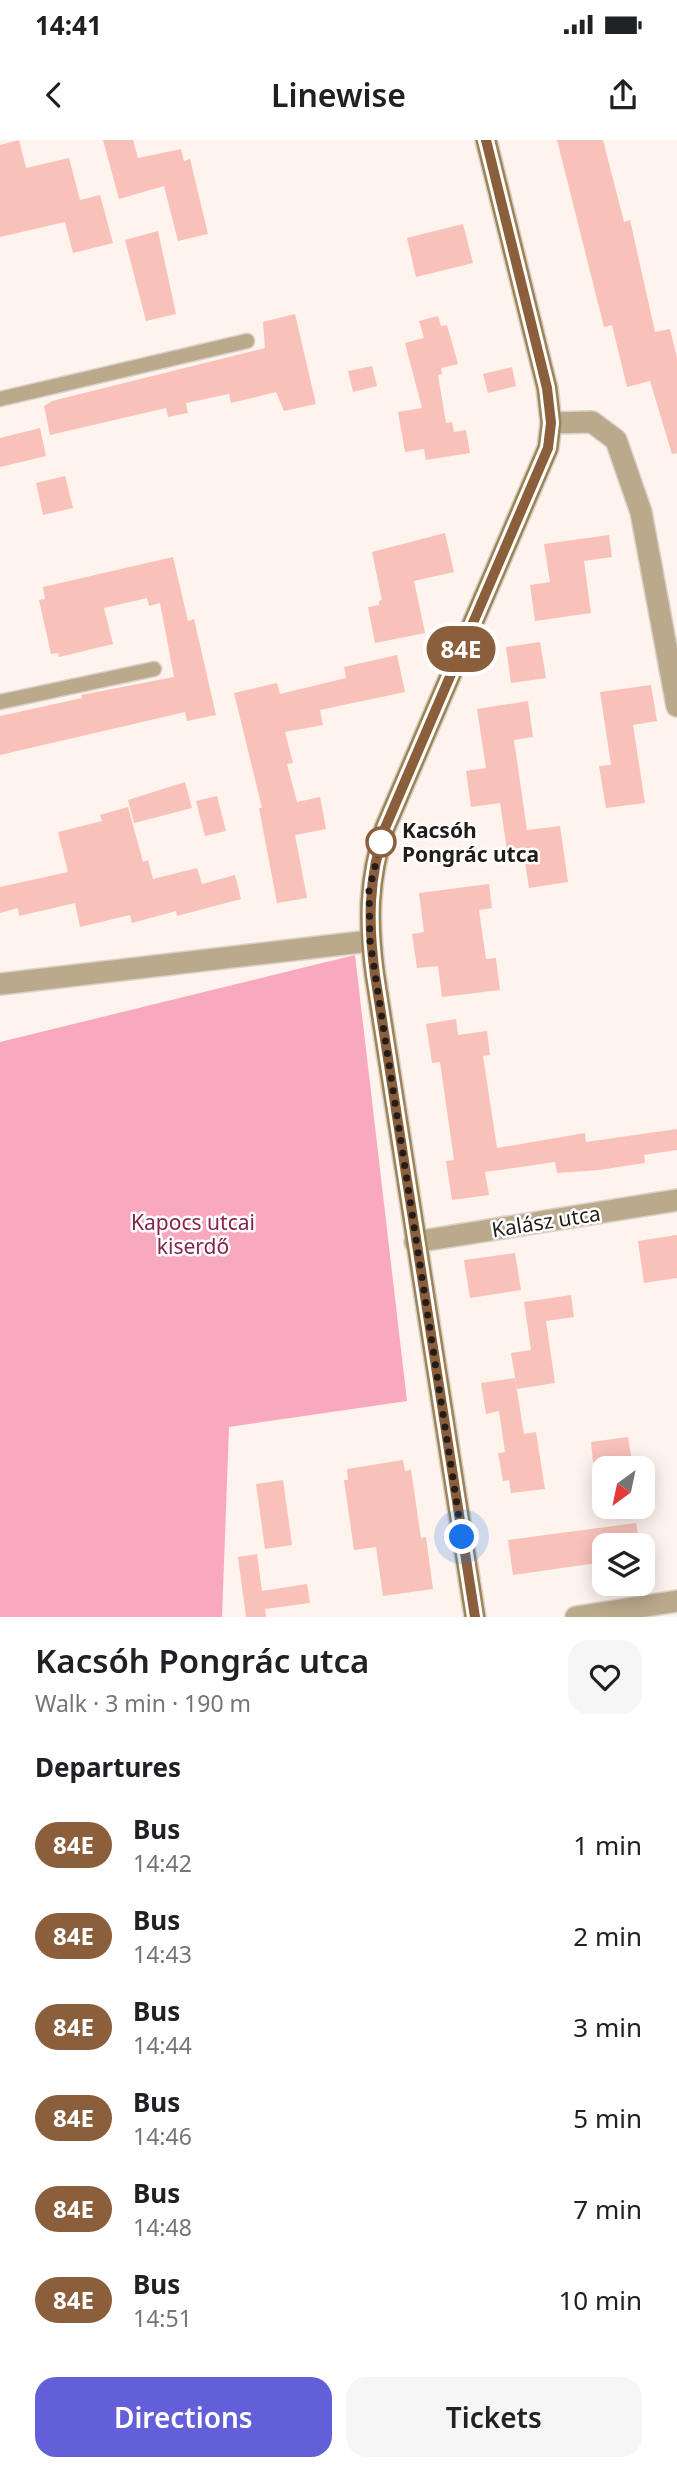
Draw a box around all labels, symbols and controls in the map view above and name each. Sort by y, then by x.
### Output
text: 14:41 [35,7,102,43]
text: Linewise [271,73,406,116]
icon: back [35,76,73,114]
icon: share [604,76,642,114]
line badge: 84E [421,626,501,672]
text: 84E [441,632,481,665]
place label: Kacsóh Pongrác utca [402,816,539,868]
marker: Kacsóh Pongrác utca [366,827,396,857]
street label: Kalász utca [490,1199,602,1243]
park label: Kapocs utcai kiserdő [131,1208,255,1260]
north arrow [592,1456,654,1519]
map controls [592,1456,655,1596]
your location [444,1519,479,1554]
button: layers [592,1533,655,1596]
text: Kacsóh Pongrác utca [35,1638,369,1683]
button: heart [568,1640,642,1714]
text: Walk · 3 min · 190 m [35,1687,251,1719]
text: Departures [35,1749,181,1785]
text: Bus [133,1811,180,1847]
text: 1 min [573,1827,642,1863]
text: 84E [53,1828,94,1861]
text: 14:42 [133,1847,192,1879]
text: Bus [133,1902,180,1938]
text: 2 min [573,1918,642,1954]
text: 84E [53,1919,94,1952]
text: 14:43 [133,1938,192,1970]
text: Bus [133,1993,180,2029]
text: 3 min [573,2009,642,2045]
text: 84E [53,2010,94,2043]
text: 14:44 [133,2029,192,2061]
text: Bus [133,2084,180,2120]
text: 5 min [573,2100,642,2136]
text: 84E [53,2101,94,2134]
text: 14:46 [133,2120,192,2152]
text: Bus [133,2175,180,2211]
text: 7 min [573,2191,642,2227]
text: 84E [53,2192,94,2225]
text: 14:48 [133,2211,192,2243]
text: Bus [133,2266,180,2302]
text: 10 min [558,2282,642,2318]
text: 84E [53,2283,94,2316]
text: 14:51 [133,2302,192,2334]
button: Directions [35,2377,332,2457]
button: Tickets [346,2377,642,2457]

